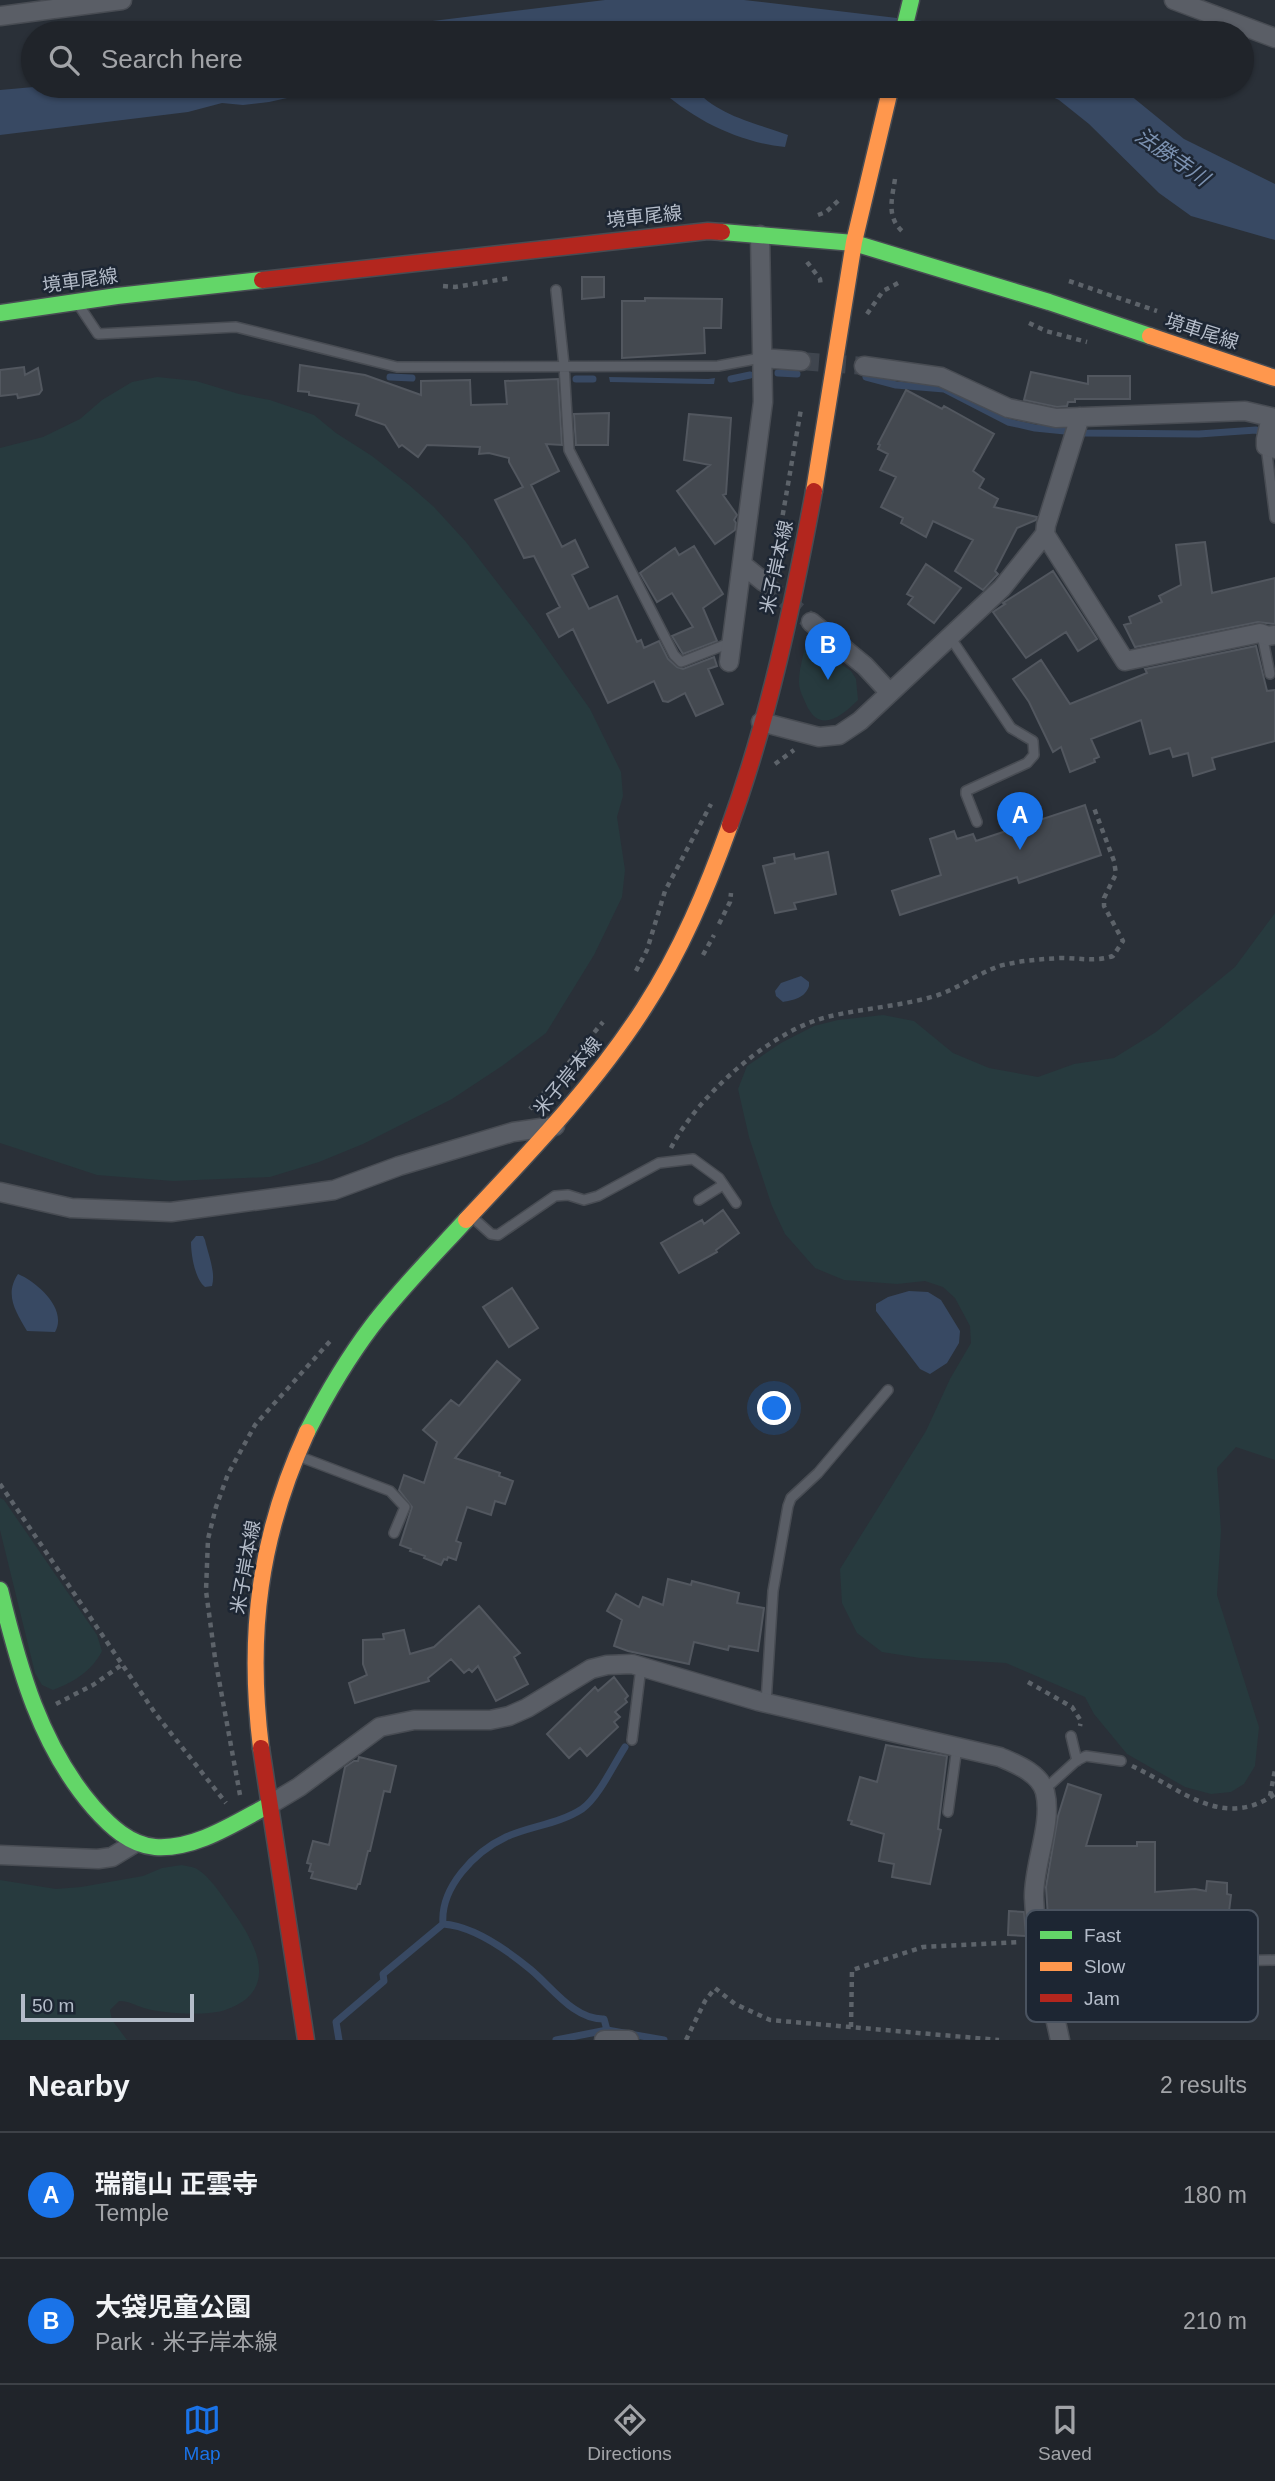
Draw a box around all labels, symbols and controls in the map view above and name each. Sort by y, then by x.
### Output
search box [21,21,1254,98]
icon: search [45,41,83,79]
text: Search here [101,44,243,74]
water label: 法勝寺川 [1131,123,1215,191]
street label: 境車尾線 [605,202,683,231]
street label: 境車尾線 [41,265,119,296]
street label: 境車尾線 [1162,310,1241,353]
street label: 米子岸本線 [756,518,797,616]
pin: B [805,622,851,680]
pin: A [997,792,1043,850]
street label: 米子岸本線 [529,1033,605,1120]
your location [757,1391,791,1425]
street label: 米子岸本線 [227,1518,264,1616]
legend [1026,1910,1258,2022]
text: Fast [1084,1925,1122,1946]
text: Slow [1084,1956,1125,1977]
text: Jam [1084,1988,1120,2009]
scale bar [21,1991,194,2023]
text: 50 m [32,1995,74,2016]
text: Nearby [28,2069,130,2102]
text: 2 results [1160,2072,1247,2098]
text: 瑞龍山 正雲寺 [95,2169,258,2199]
text: A [43,2182,59,2208]
text: 180 m [1183,2182,1247,2208]
text: Temple [95,2200,169,2226]
text: 大袋児童公園 [95,2292,251,2322]
text: B [43,2308,59,2334]
text: 210 m [1183,2308,1247,2334]
text: Park · 米子岸本線 [95,2329,278,2355]
tab: Map [183,2401,221,2465]
tab: Directions [587,2401,672,2465]
tab: Saved [1038,2401,1092,2465]

